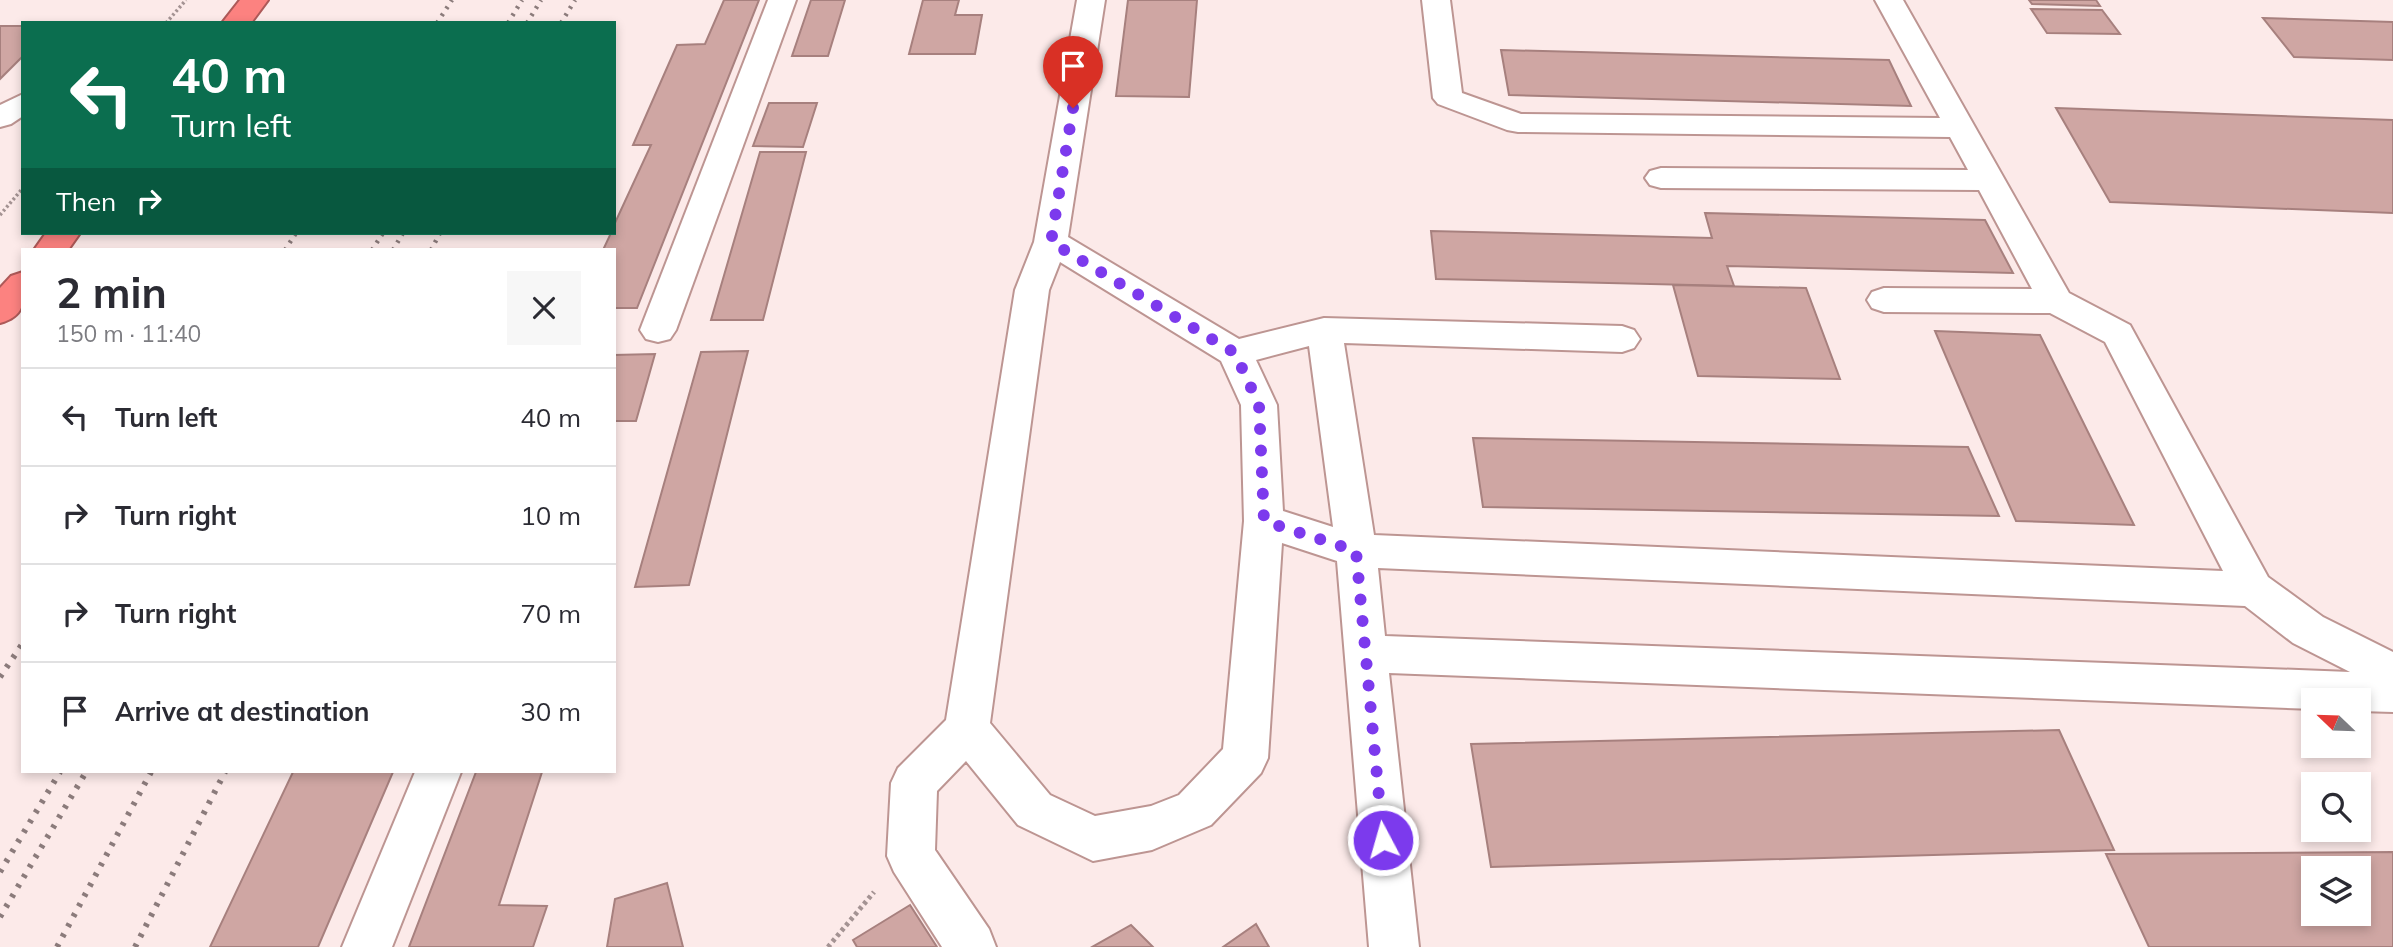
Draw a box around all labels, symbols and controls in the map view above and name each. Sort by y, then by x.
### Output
pin [1043,36,1103,108]
text: 40 m [171,44,287,105]
icon: arrive [1054,47,1092,85]
icon: left [56,49,147,140]
text: Turn left [171,105,291,145]
icon: right [130,182,168,220]
text: Then [56,185,116,218]
text: 2 min [56,266,167,319]
button: close [507,271,581,345]
text: 150 m · 11:40 [56,319,201,348]
icon: left [56,398,94,436]
text: Turn left [115,401,217,434]
text: 40 m [520,401,581,434]
icon: right [56,496,94,534]
text: Turn right [115,499,236,532]
text: 10 m [520,499,581,532]
icon: right [56,594,94,632]
text: Turn right [115,597,236,630]
text: 70 m [520,597,581,630]
north arrow [2301,688,2371,758]
map controls [2301,688,2371,926]
icon: arrive [56,692,94,730]
text: Arrive at destination [115,695,370,728]
text: 30 m [520,695,581,728]
button: search [2301,772,2371,842]
position arrow [1346,803,1420,877]
button: layers [2301,856,2371,926]

